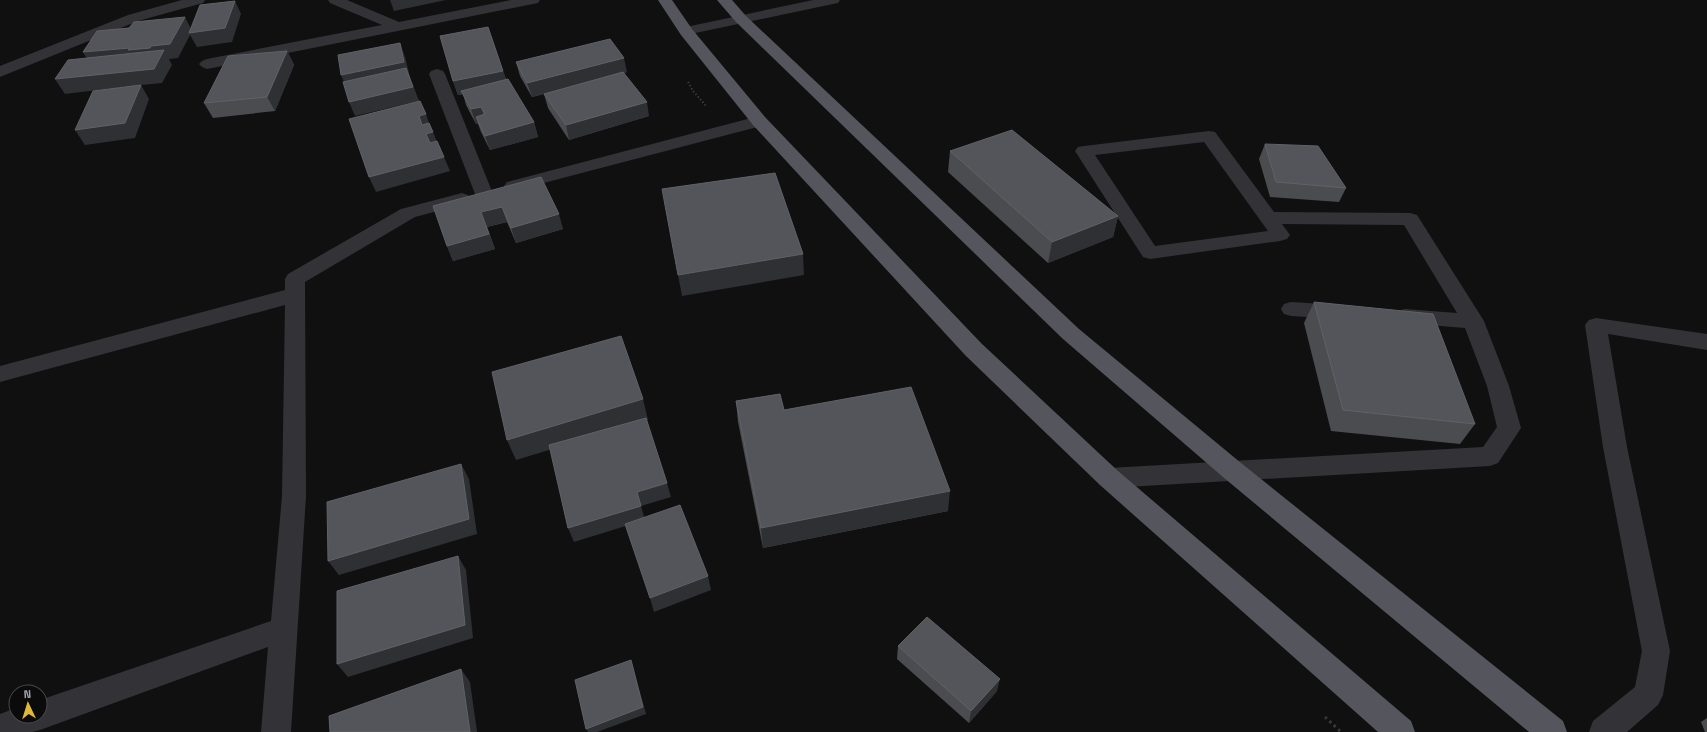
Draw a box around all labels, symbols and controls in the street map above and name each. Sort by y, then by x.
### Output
north arrow [8,684,48,724]
text: N [23,687,31,701]

